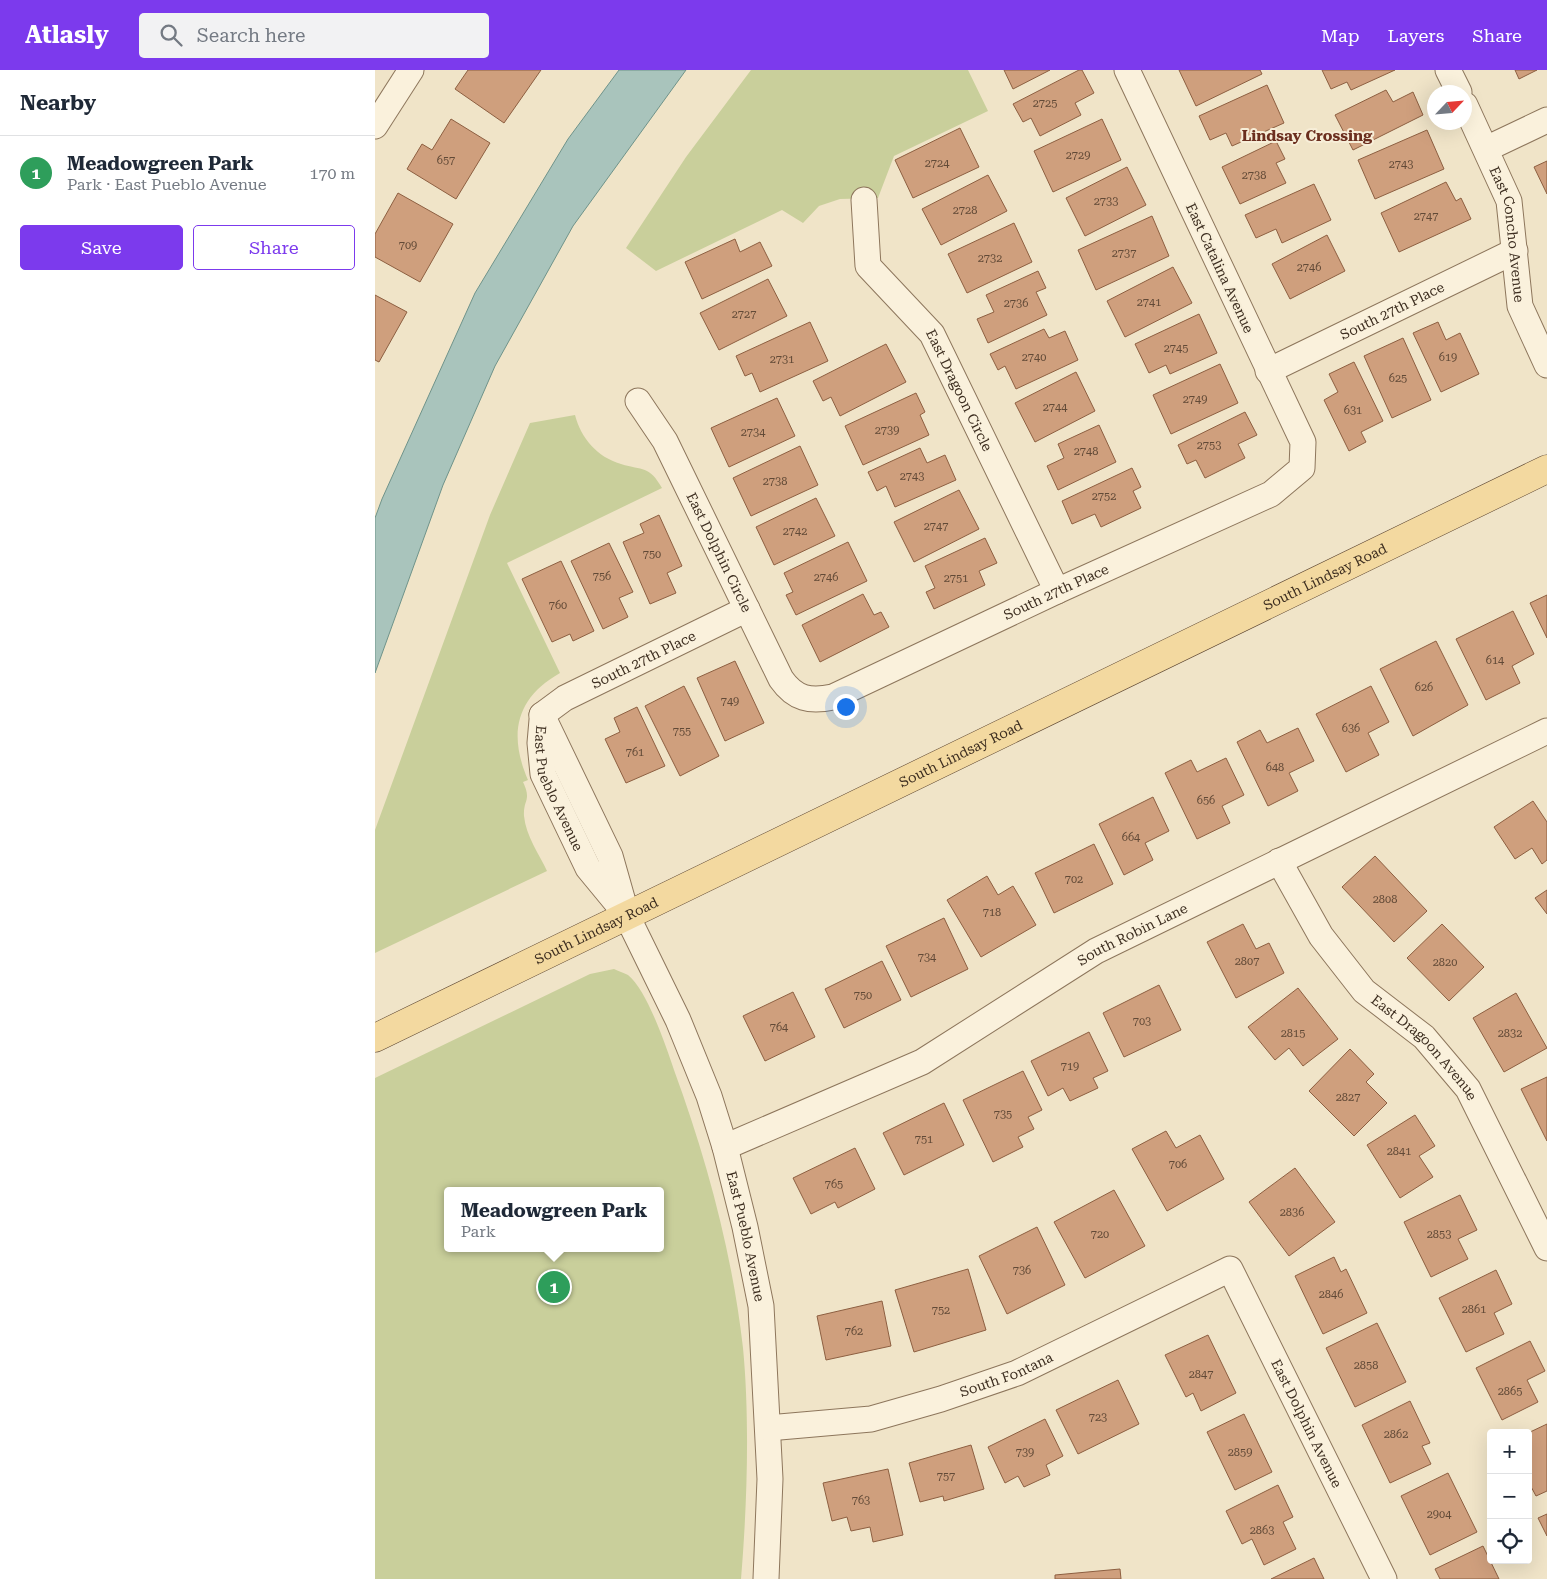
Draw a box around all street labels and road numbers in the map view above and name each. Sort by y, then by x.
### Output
street label: East Concho Avenue [1486,164,1528,304]
street label: East Catalina Avenue [1183,201,1257,336]
street label: South 27th Place [1337,278,1447,343]
street label: East Dragoon Circle [923,327,996,454]
street label: East Dolphin Circle [683,490,755,615]
street label: South Lindsay Road [1261,540,1389,614]
street label: South 27th Place [1001,561,1111,623]
street label: South 27th Place [589,627,698,692]
street label: South Lindsay Road [896,717,1025,790]
street label: East Pueblo Avenue [532,725,587,854]
street label: South Lindsay Road [532,894,661,967]
street label: South Robin Lane [1074,899,1190,969]
street label: East Dragoon Avenue [1368,992,1480,1103]
street label: East Pueblo Avenue [723,1169,768,1303]
street label: South Fontana [958,1349,1056,1400]
street label: East Dolphin Avenue [1268,1357,1345,1491]

